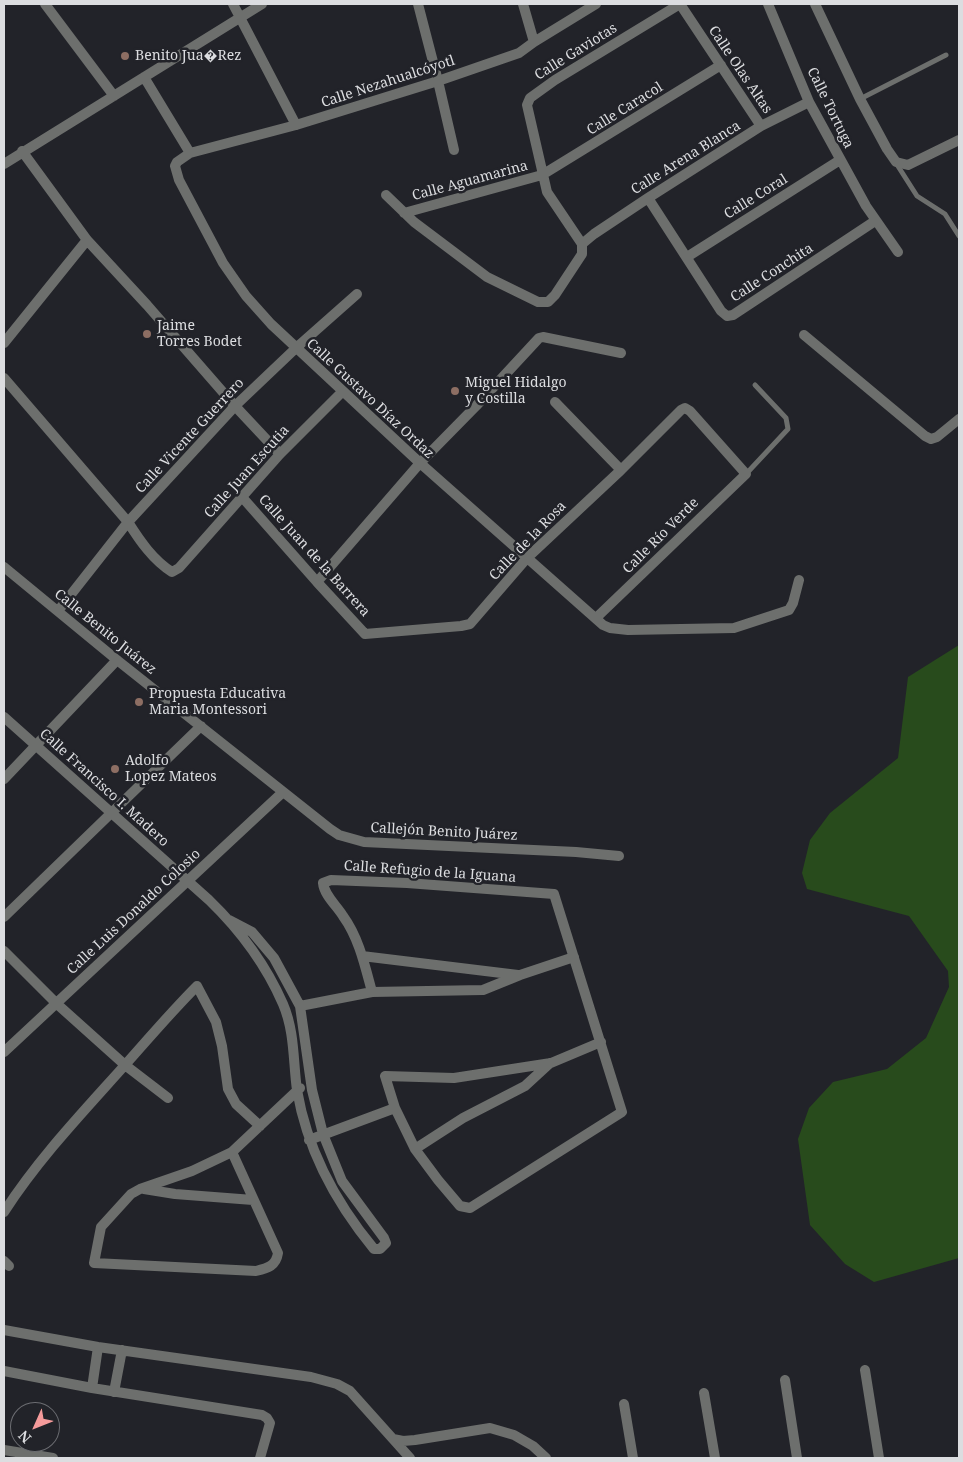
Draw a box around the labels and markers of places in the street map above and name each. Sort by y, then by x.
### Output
place label: Benito Jua�Rez [135,48,241,64]
marker: Benito Jua�Rez [119,50,131,62]
place label: Jaime Torres Bodet [157,318,242,351]
marker: Jaime Torres Bodet [141,328,153,340]
place label: Miguel Hidalgo y Costilla [465,375,567,408]
marker: Miguel Hidalgo y Costilla [449,385,461,397]
place label: Propuesta Educativa Maria Montessori [149,686,286,719]
marker: Propuesta Educativa Maria Montessori [133,696,145,708]
place label: Adolfo Lopez Mateos [125,753,217,786]
marker: Adolfo Lopez Mateos [109,763,121,775]

